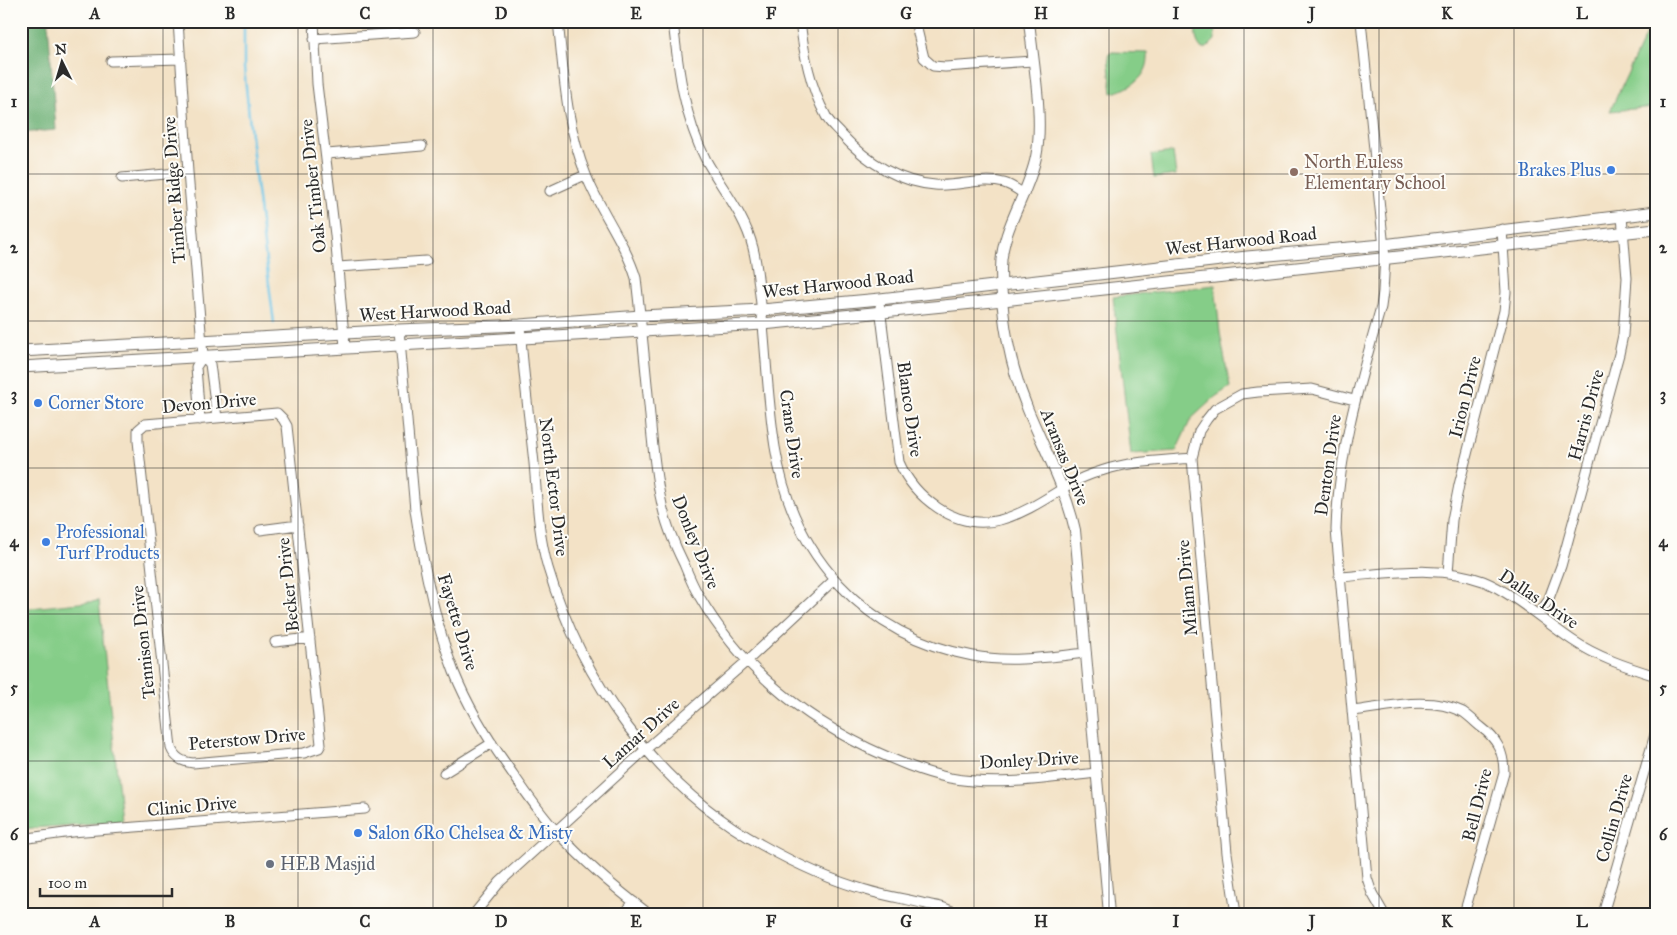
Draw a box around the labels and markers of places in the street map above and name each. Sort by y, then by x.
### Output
place label: North Euless Elementary School [1304,151,1446,194]
place label: Brakes Plus [1517,159,1601,181]
marker: Brakes Plus [1605,164,1617,176]
marker: North Euless Elementary School [1288,166,1300,178]
place label: Corner Store [48,392,144,414]
marker: Corner Store [32,397,44,409]
place label: Professional Turf Products [56,521,160,564]
marker: Professional Turf Products [40,536,52,548]
place label: Salon 6Ro Chelsea & Misty [368,822,573,844]
marker: Salon 6Ro Chelsea & Misty [352,827,364,839]
place label: HEB Masjid [280,853,375,875]
marker: HEB Masjid [264,858,276,870]

